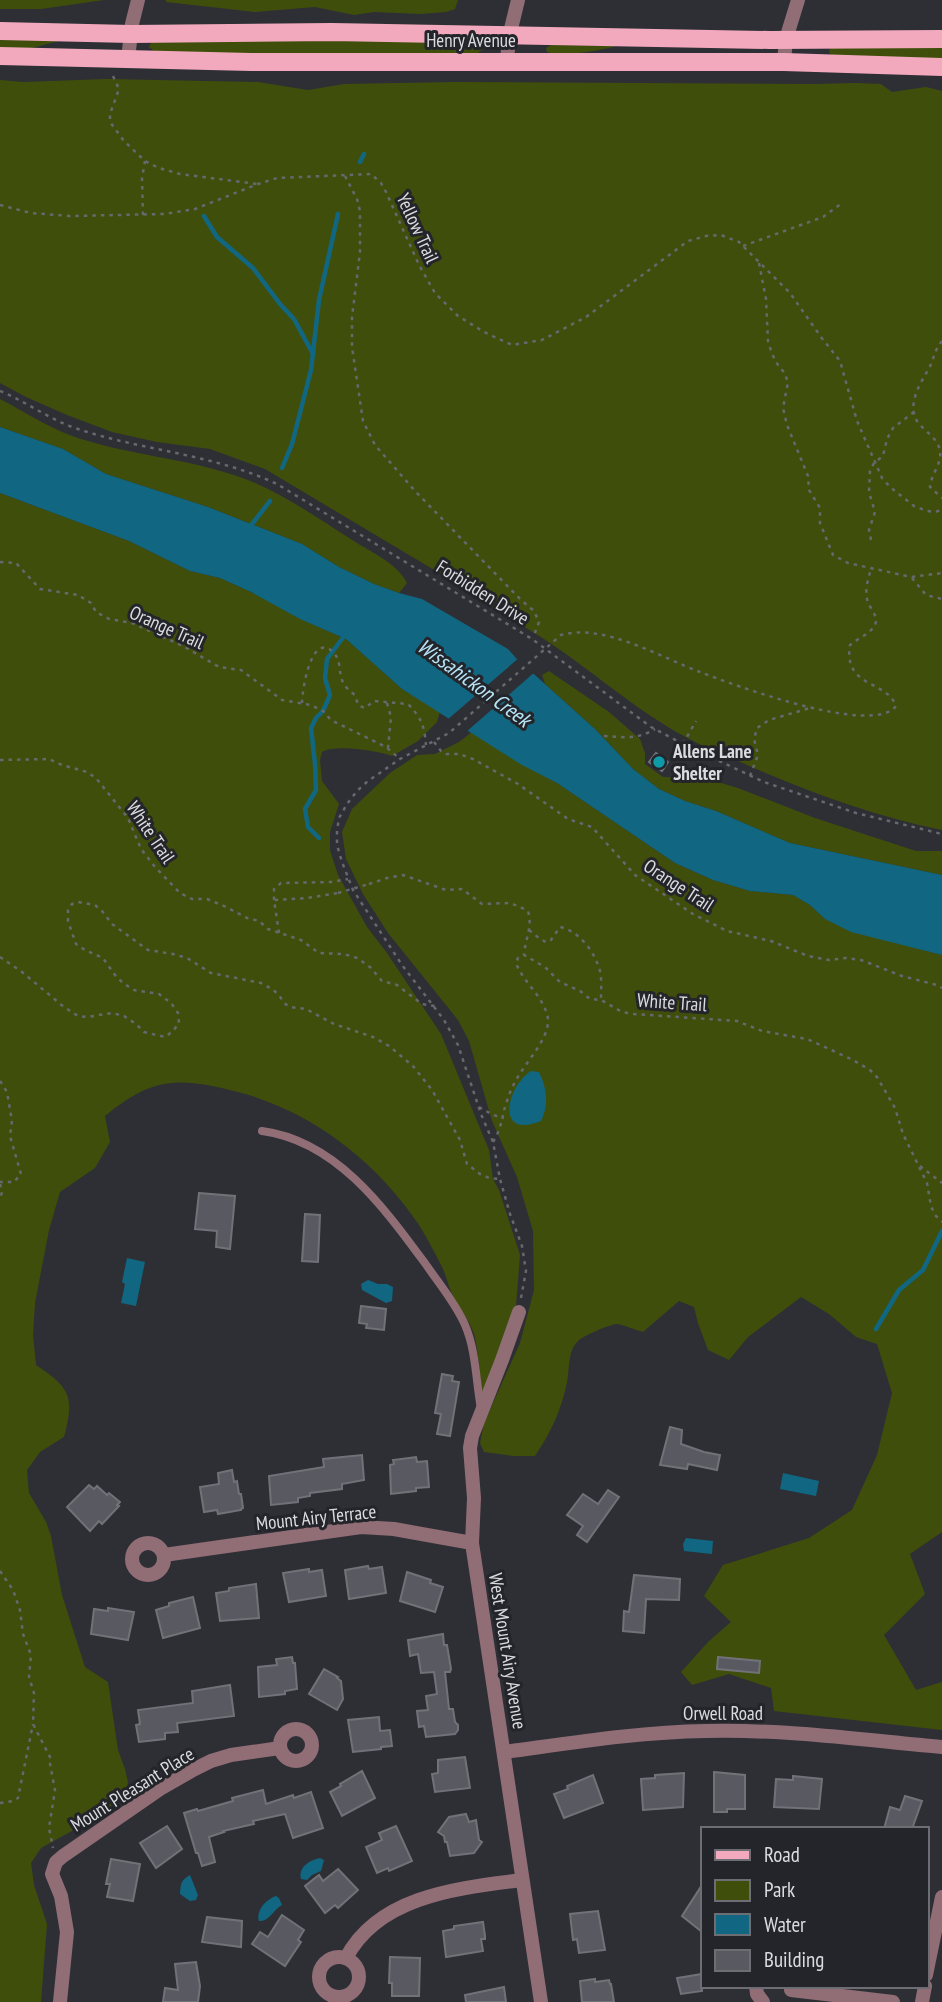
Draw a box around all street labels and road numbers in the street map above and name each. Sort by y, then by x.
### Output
street label: Henry Avenue [426,28,516,52]
street label: Yellow Trail [391,189,445,267]
street label: Forbidden Drive [432,554,534,630]
street label: Orange Trail [126,600,209,654]
street label: White Trail [121,796,181,868]
street label: Orange Trail [639,853,719,917]
street label: White Trail [636,988,708,1016]
street label: Mount Airy Terrace [255,1499,377,1535]
street label: West Mount Airy Avenue [484,1571,532,1731]
street label: Orwell Road [683,1701,763,1725]
street label: Mount Pleasant Place [66,1741,198,1837]

